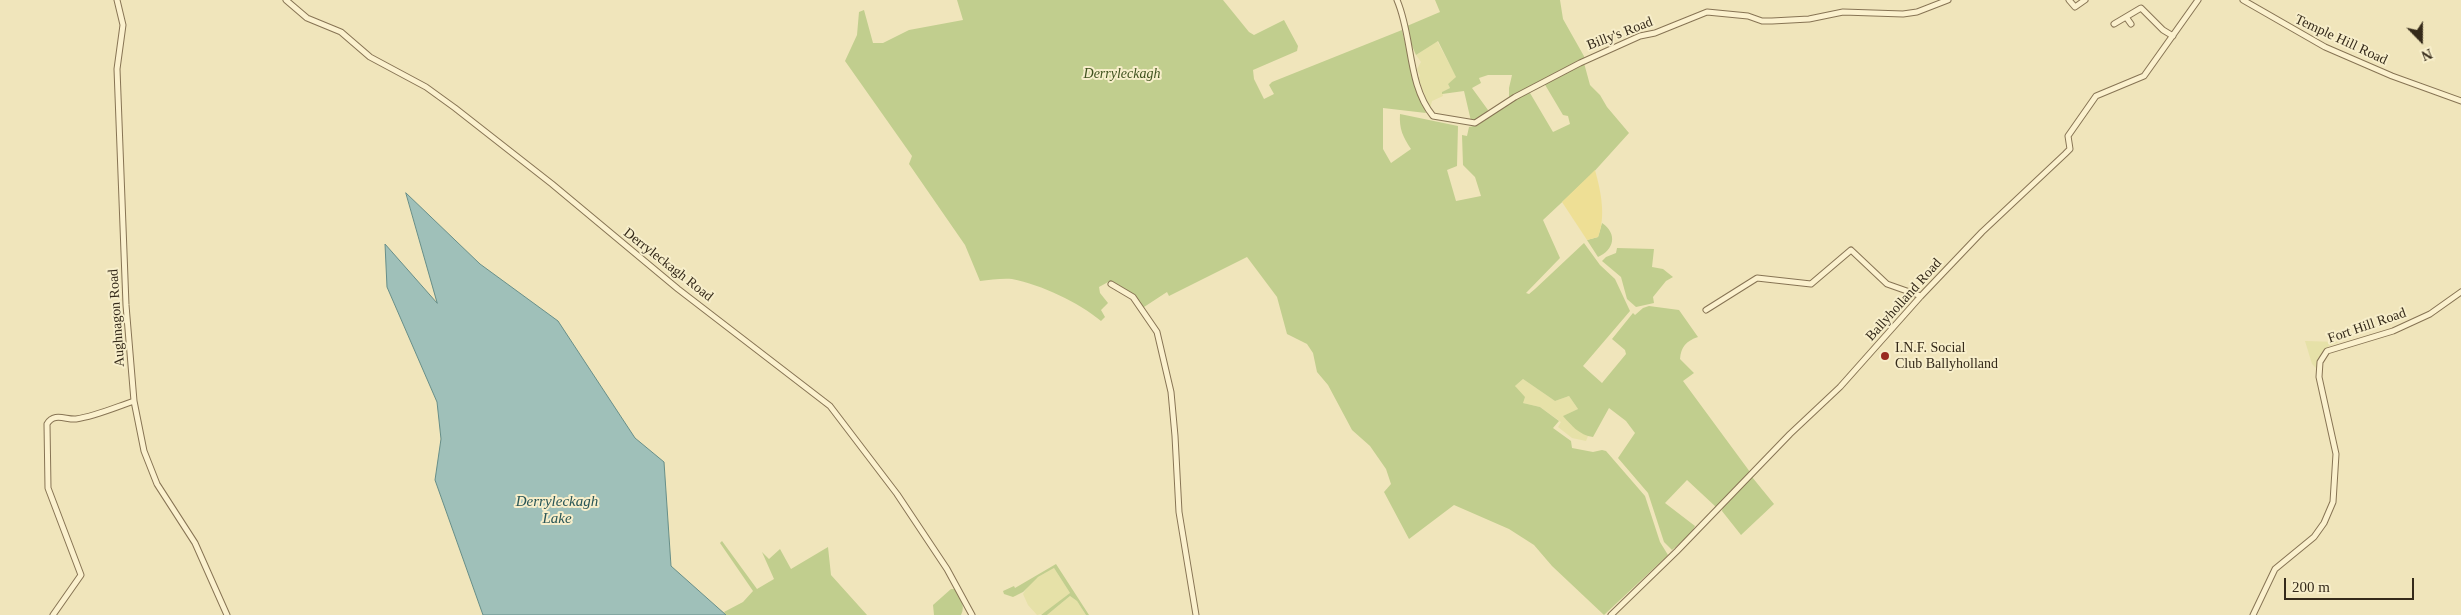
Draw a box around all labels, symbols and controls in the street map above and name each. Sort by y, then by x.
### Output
street label: Temple Hill Road [2292,11,2390,69]
street label: Billy's Road [1585,14,1655,54]
north arrow [2396,15,2446,65]
text: N [2419,46,2434,63]
park label: Derryleckagh [1084,66,1160,82]
street label: Derryleckagh Road [620,225,716,305]
street label: Ballyholland Road [1863,255,1945,345]
street label: Aughnagon Road [105,268,129,368]
street label: Fort Hill Road [2326,305,2408,347]
place label: I.N.F. Social Club Ballyholland [1895,340,1998,372]
marker: I.N.F. Social Club Ballyholland [1879,350,1891,362]
water label: Derryleckagh Lake [516,493,598,528]
scale bar [2286,568,2416,600]
text: 200 m [2292,579,2330,595]

